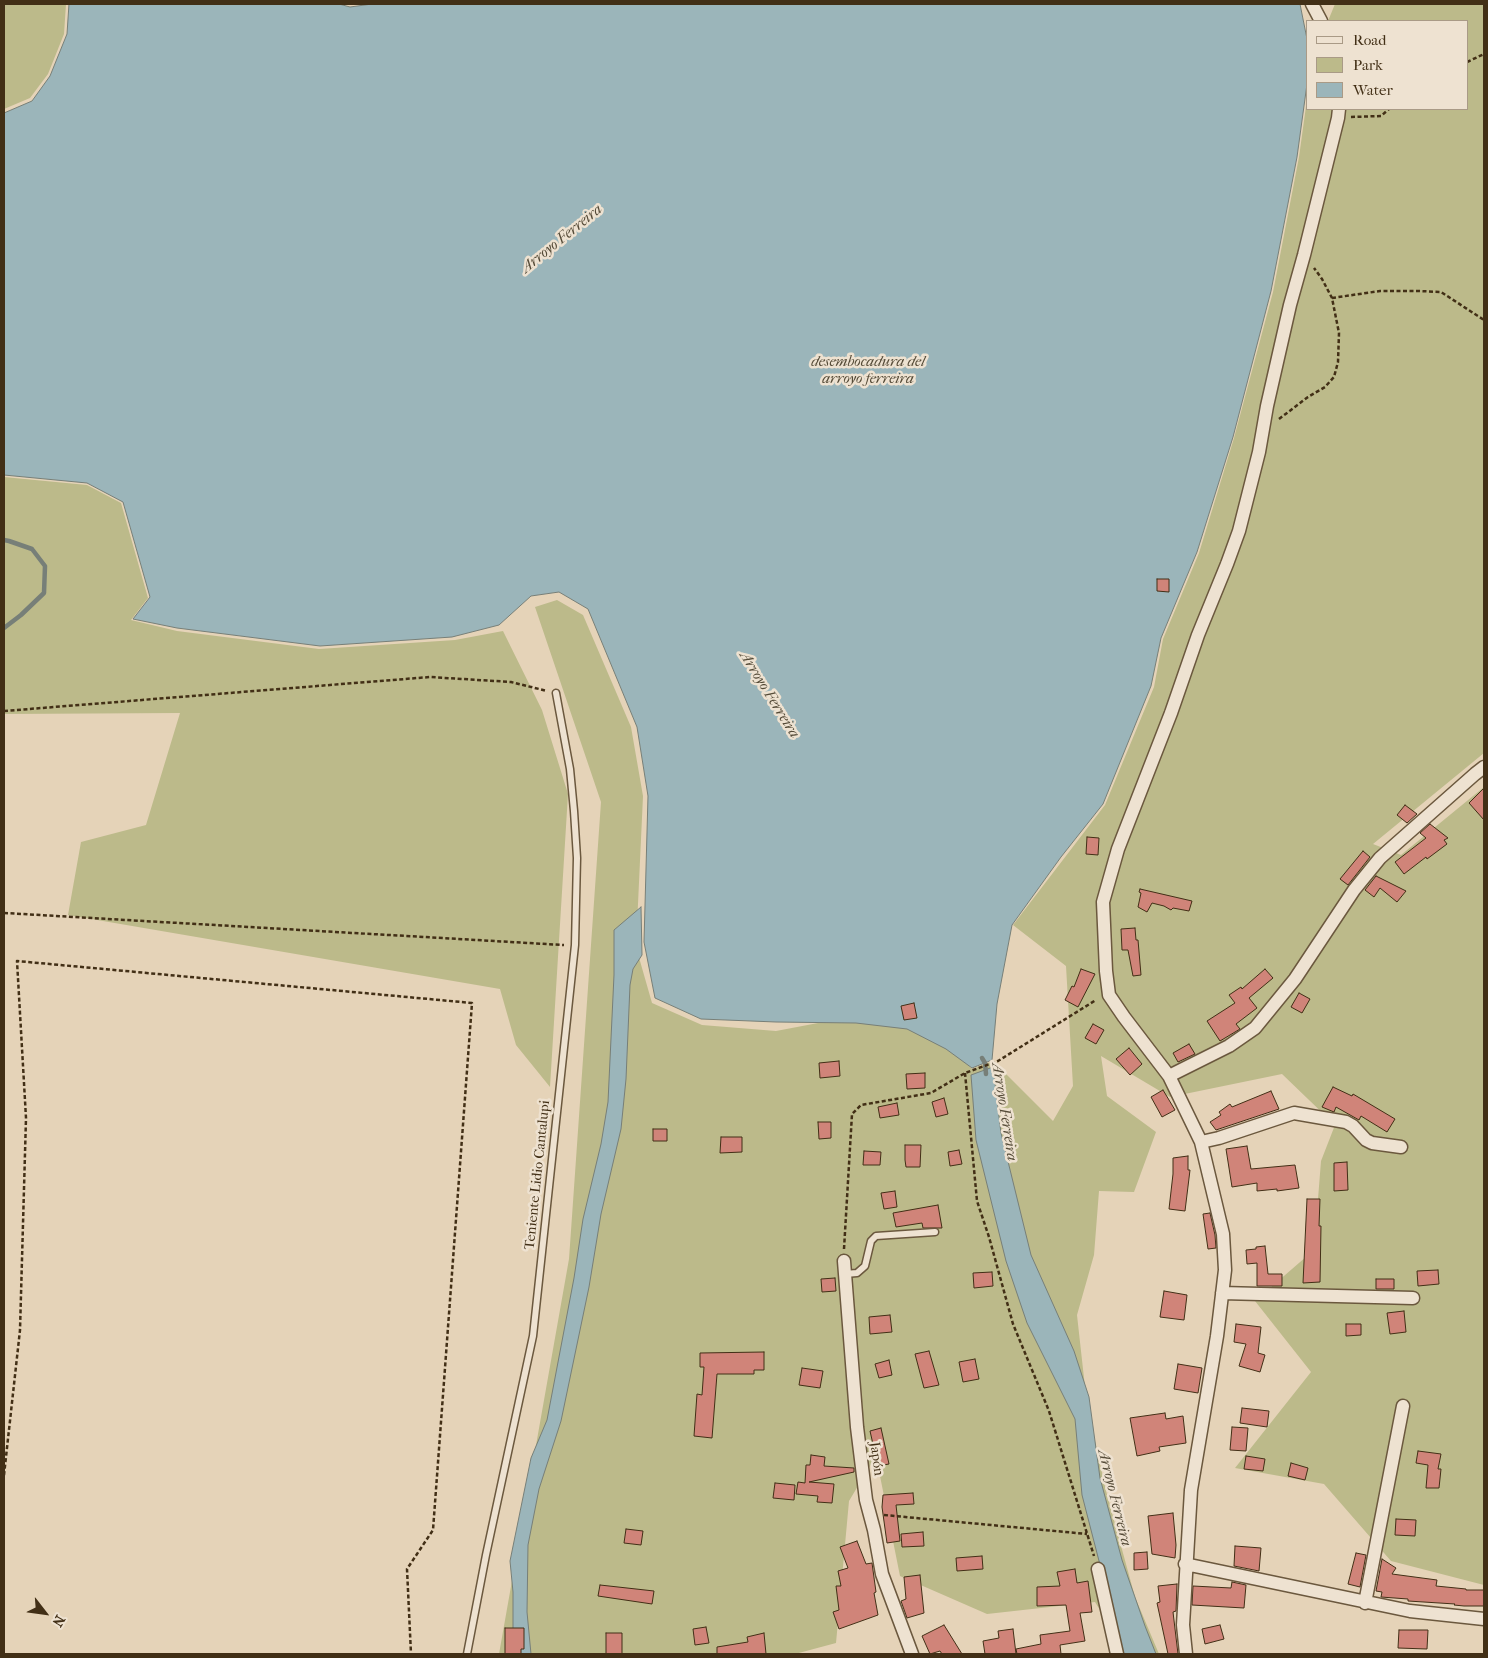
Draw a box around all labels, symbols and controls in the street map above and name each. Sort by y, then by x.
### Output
legend [1306,20,1468,110]
text: Road [1353,31,1386,49]
text: Park [1353,56,1383,74]
text: Water [1353,81,1393,99]
water label: Arroyo Ferreira [518,201,606,277]
water label: desembocadura del arroyo ferreira [811,353,925,388]
water label: Arroyo Ferreira [735,648,803,742]
water label: Arroyo Ferreira [987,1062,1021,1162]
street label: Teniente Lidio Cantalupi [522,1099,554,1251]
street label: Japón [865,1441,887,1477]
water label: Arroyo Ferreira [1093,1448,1135,1548]
north arrow [20,1588,70,1638]
text: N [48,1612,68,1630]

